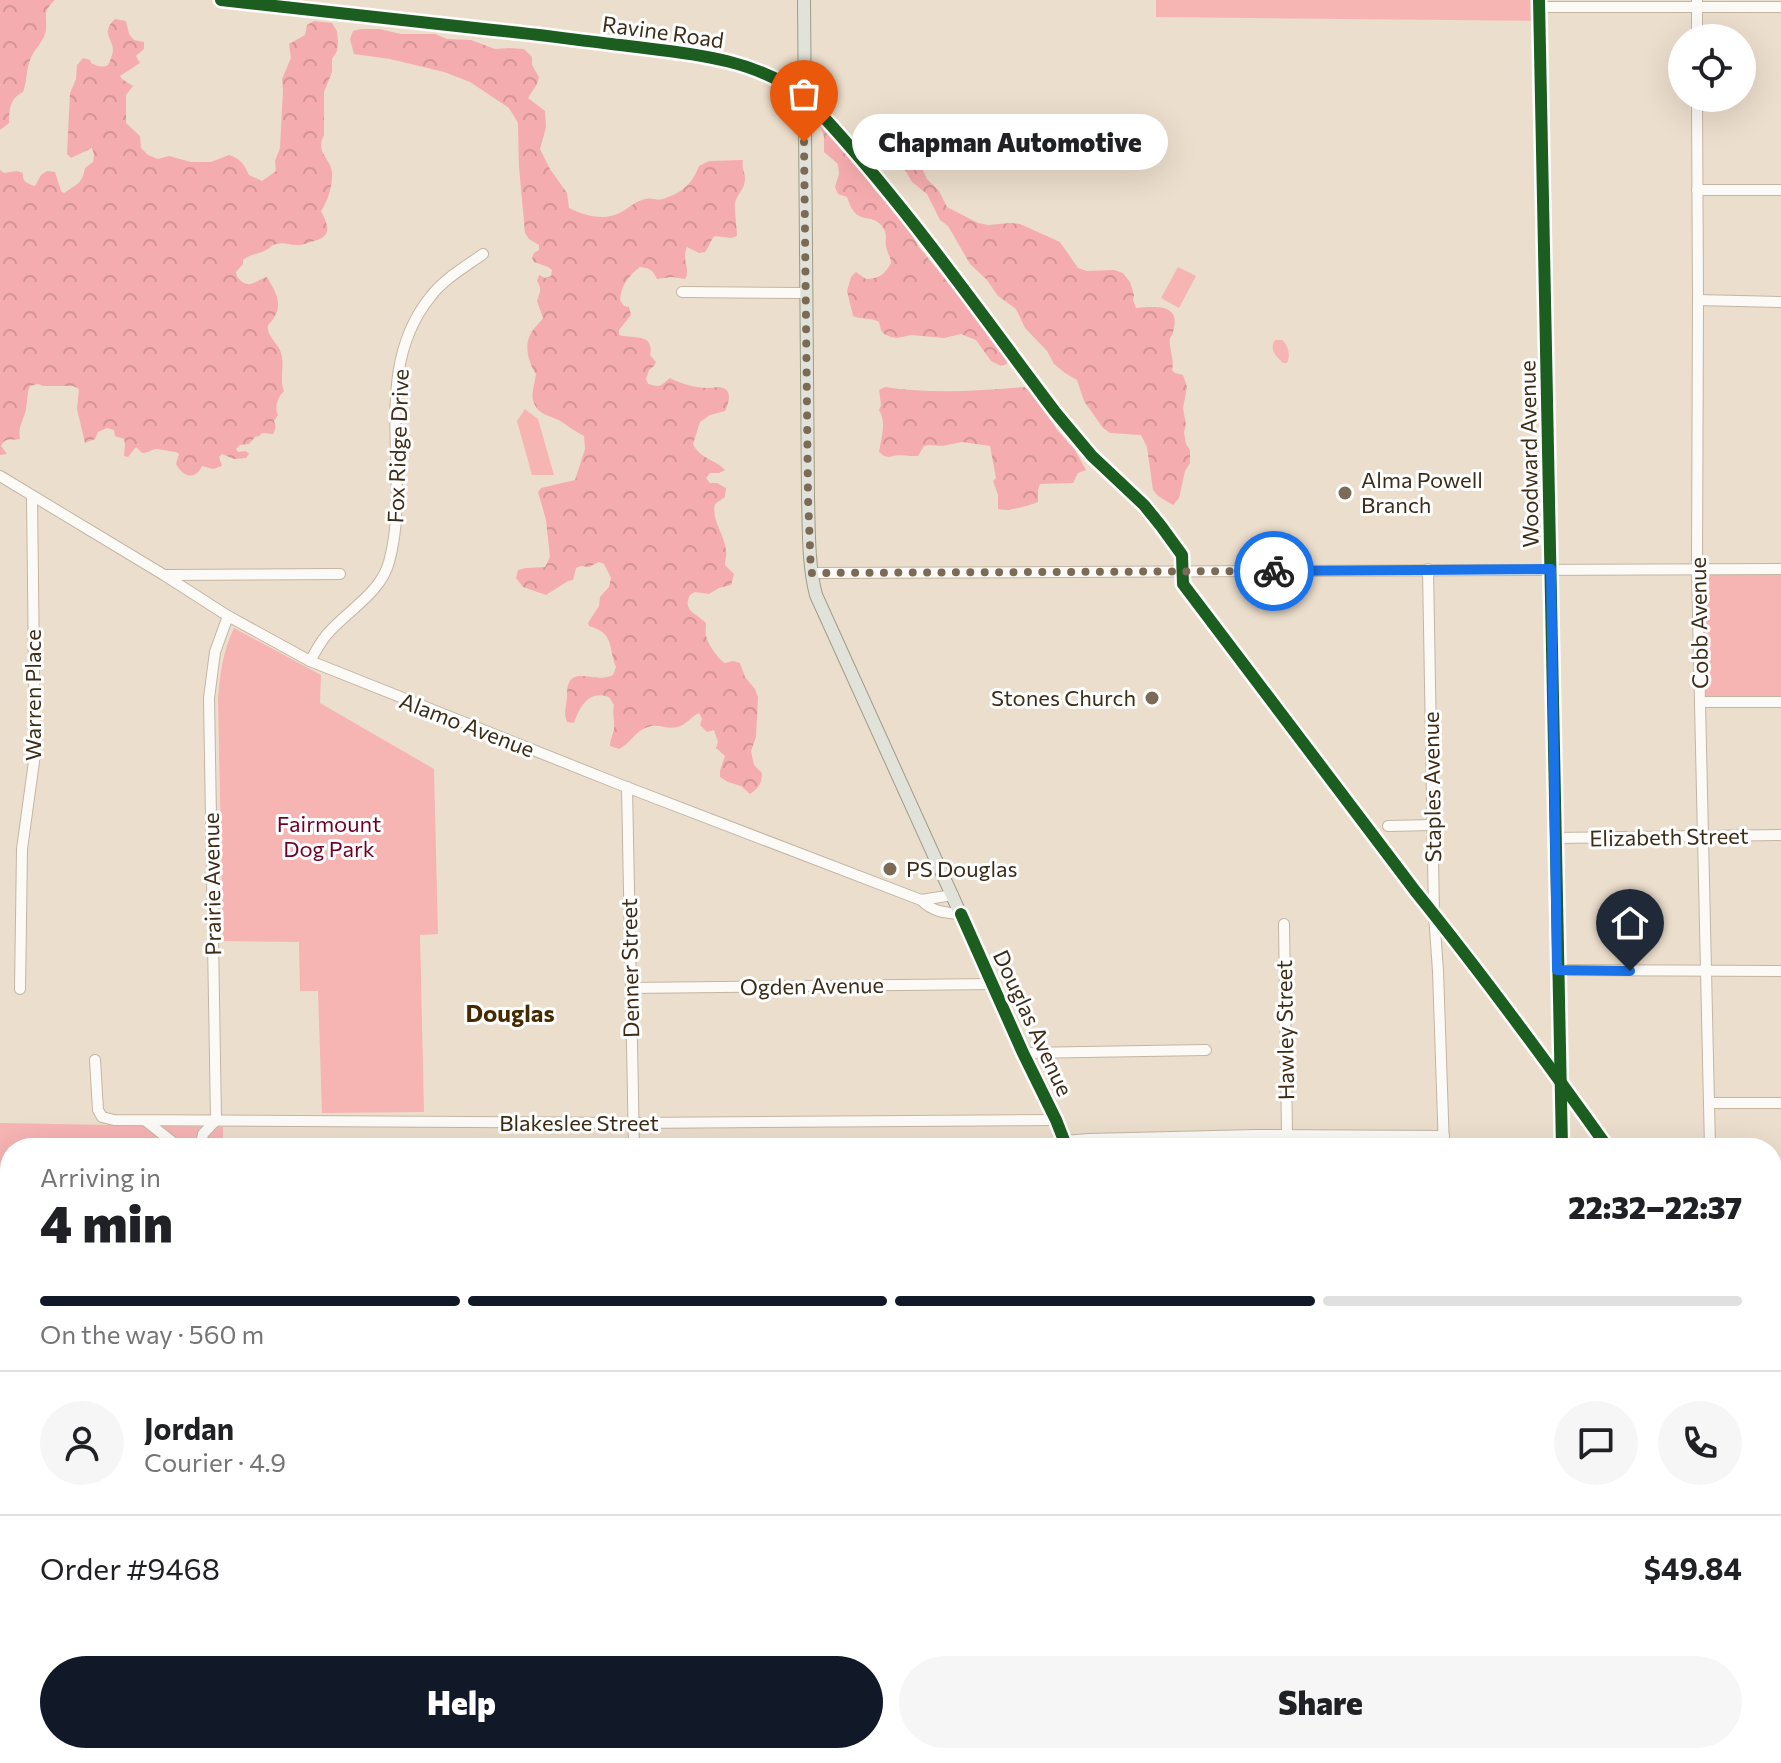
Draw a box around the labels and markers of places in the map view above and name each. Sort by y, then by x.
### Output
pin [770,60,838,142]
callout: Chapman Automotive [852,114,1168,170]
place label: Alma Powell Branch [1361,466,1483,518]
marker: Alma Powell Branch [1336,484,1354,502]
place label: Stones Church [991,684,1136,711]
marker: Stones Church [1143,689,1161,707]
place label: PS Douglas [906,855,1018,882]
marker: PS Douglas [881,860,899,878]
pin [1596,889,1664,971]

